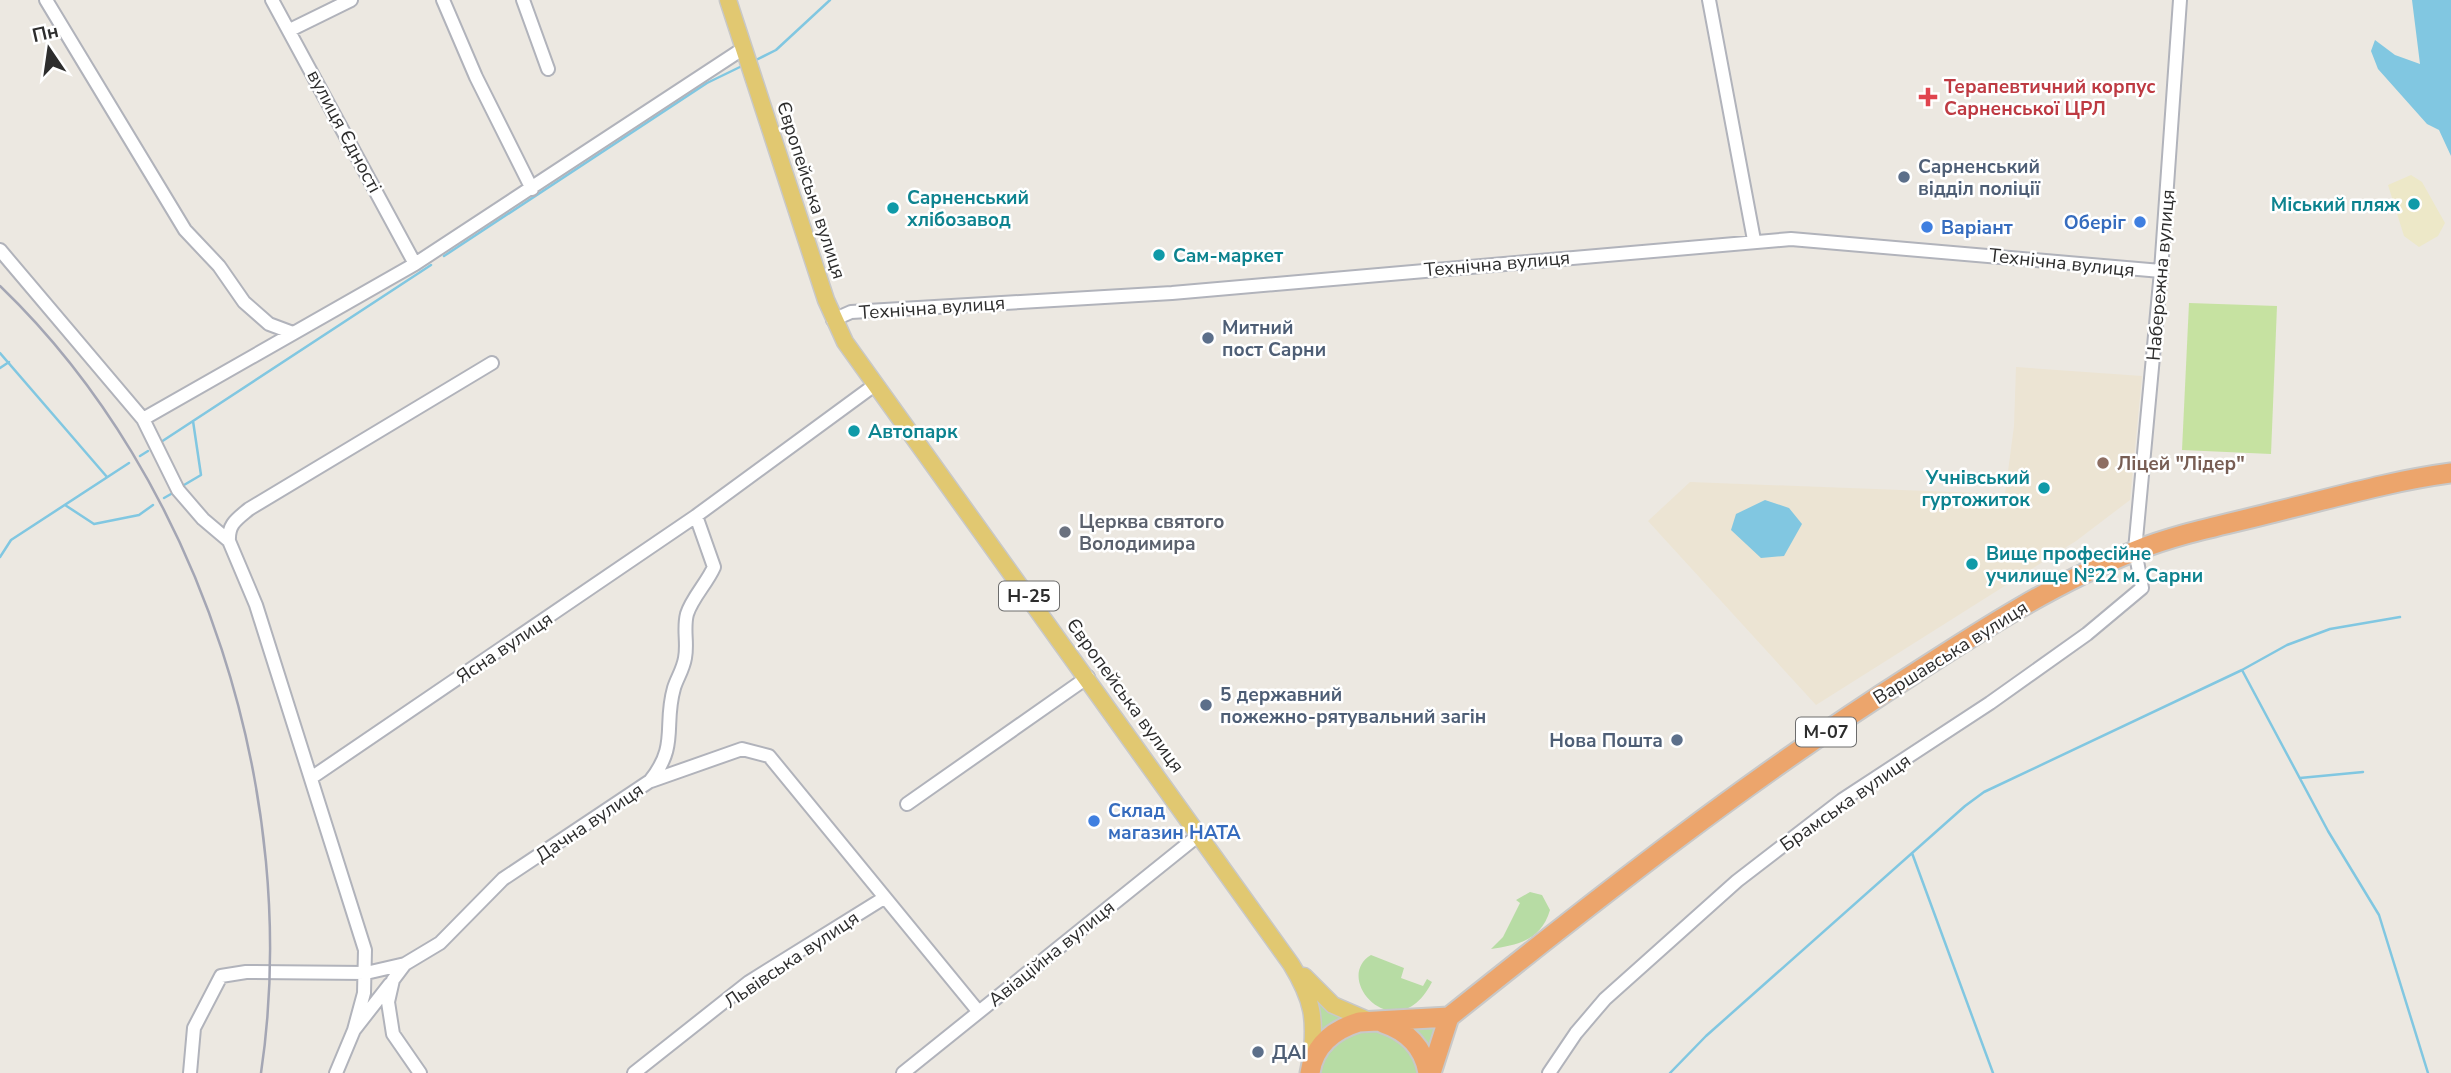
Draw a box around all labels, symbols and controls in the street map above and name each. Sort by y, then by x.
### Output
north arrow [14,14,84,84]
text: Пн [30,18,61,49]
street label: вулиця Єдності [301,65,388,198]
place label: Терапевтичний корпус Сарненської ЦРЛ [1944,74,2156,122]
marker: Терапевтичний корпус Сарненської ЦРЛ [1918,87,1938,107]
street label: Європейська вулиця [770,98,852,282]
place label: Сарненський відділ поліції [1918,154,2041,202]
marker: Сарненський відділ поліції [1896,169,1912,185]
place label: Сарненський хлібозавод [907,185,1029,233]
street label: Набережна вулиця [2141,188,2181,362]
place label: Міський пляж [2271,192,2400,218]
marker: Міський пляж [2406,196,2422,212]
marker: Сарненський хлібозавод [885,200,901,216]
place label: Оберіг [2064,210,2126,236]
marker: Оберіг [2132,214,2148,230]
place label: Варіант [1941,215,2013,241]
marker: Варіант [1919,219,1935,235]
street label: Технічна вулиця [1988,242,2136,284]
place label: Сам-маркет [1173,243,1283,269]
street label: Технічна вулиця [1423,245,1571,283]
marker: Сам-маркет [1151,247,1167,263]
street label: Технічна вулиця [858,290,1006,326]
place label: Митний пост Сарни [1222,315,1326,363]
marker: Митний пост Сарни [1200,330,1216,346]
place label: Автопарк [868,419,958,445]
marker: Автопарк [846,423,862,439]
place label: Ліцей "Лідер" [2117,451,2245,477]
marker: Ліцей "Лідер" [2095,455,2111,471]
place label: Учнівський гуртожиток [1921,465,2030,513]
marker: Учнівський гуртожиток [2036,480,2052,496]
place label: Церква святого Володимира [1079,509,1225,557]
marker: Церква святого Володимира [1057,524,1073,540]
place label: Вище професійне училище №22 м. Сарни [1986,541,2203,589]
marker: Вище професійне училище №22 м. Сарни [1964,556,1980,572]
road number: Н-25 [999,582,1059,610]
street label: Варшавська вулиця [1868,595,2033,711]
street label: Ясна вулиця [451,606,558,690]
street label: Європейська вулиця [1060,613,1190,778]
place label: 5 державний пожежно-рятувальний загін [1220,682,1486,730]
marker: 5 державний пожежно-рятувальний загін [1198,697,1214,713]
road number: М-07 [1796,718,1856,746]
place label: Нова Пошта [1549,728,1663,754]
marker: Нова Пошта [1669,732,1685,748]
street label: Брамська вулиця [1775,748,1916,858]
street label: Дачна вулиця [530,777,649,869]
place label: Склад магазин НАТА [1108,798,1241,846]
marker: Склад магазин НАТА [1086,813,1102,829]
street label: Авіаційна вулиця [983,895,1120,1013]
street label: Львівська вулиця [719,905,864,1015]
place label: ДАІ [1272,1040,1307,1066]
marker: ДАІ [1250,1044,1266,1060]

